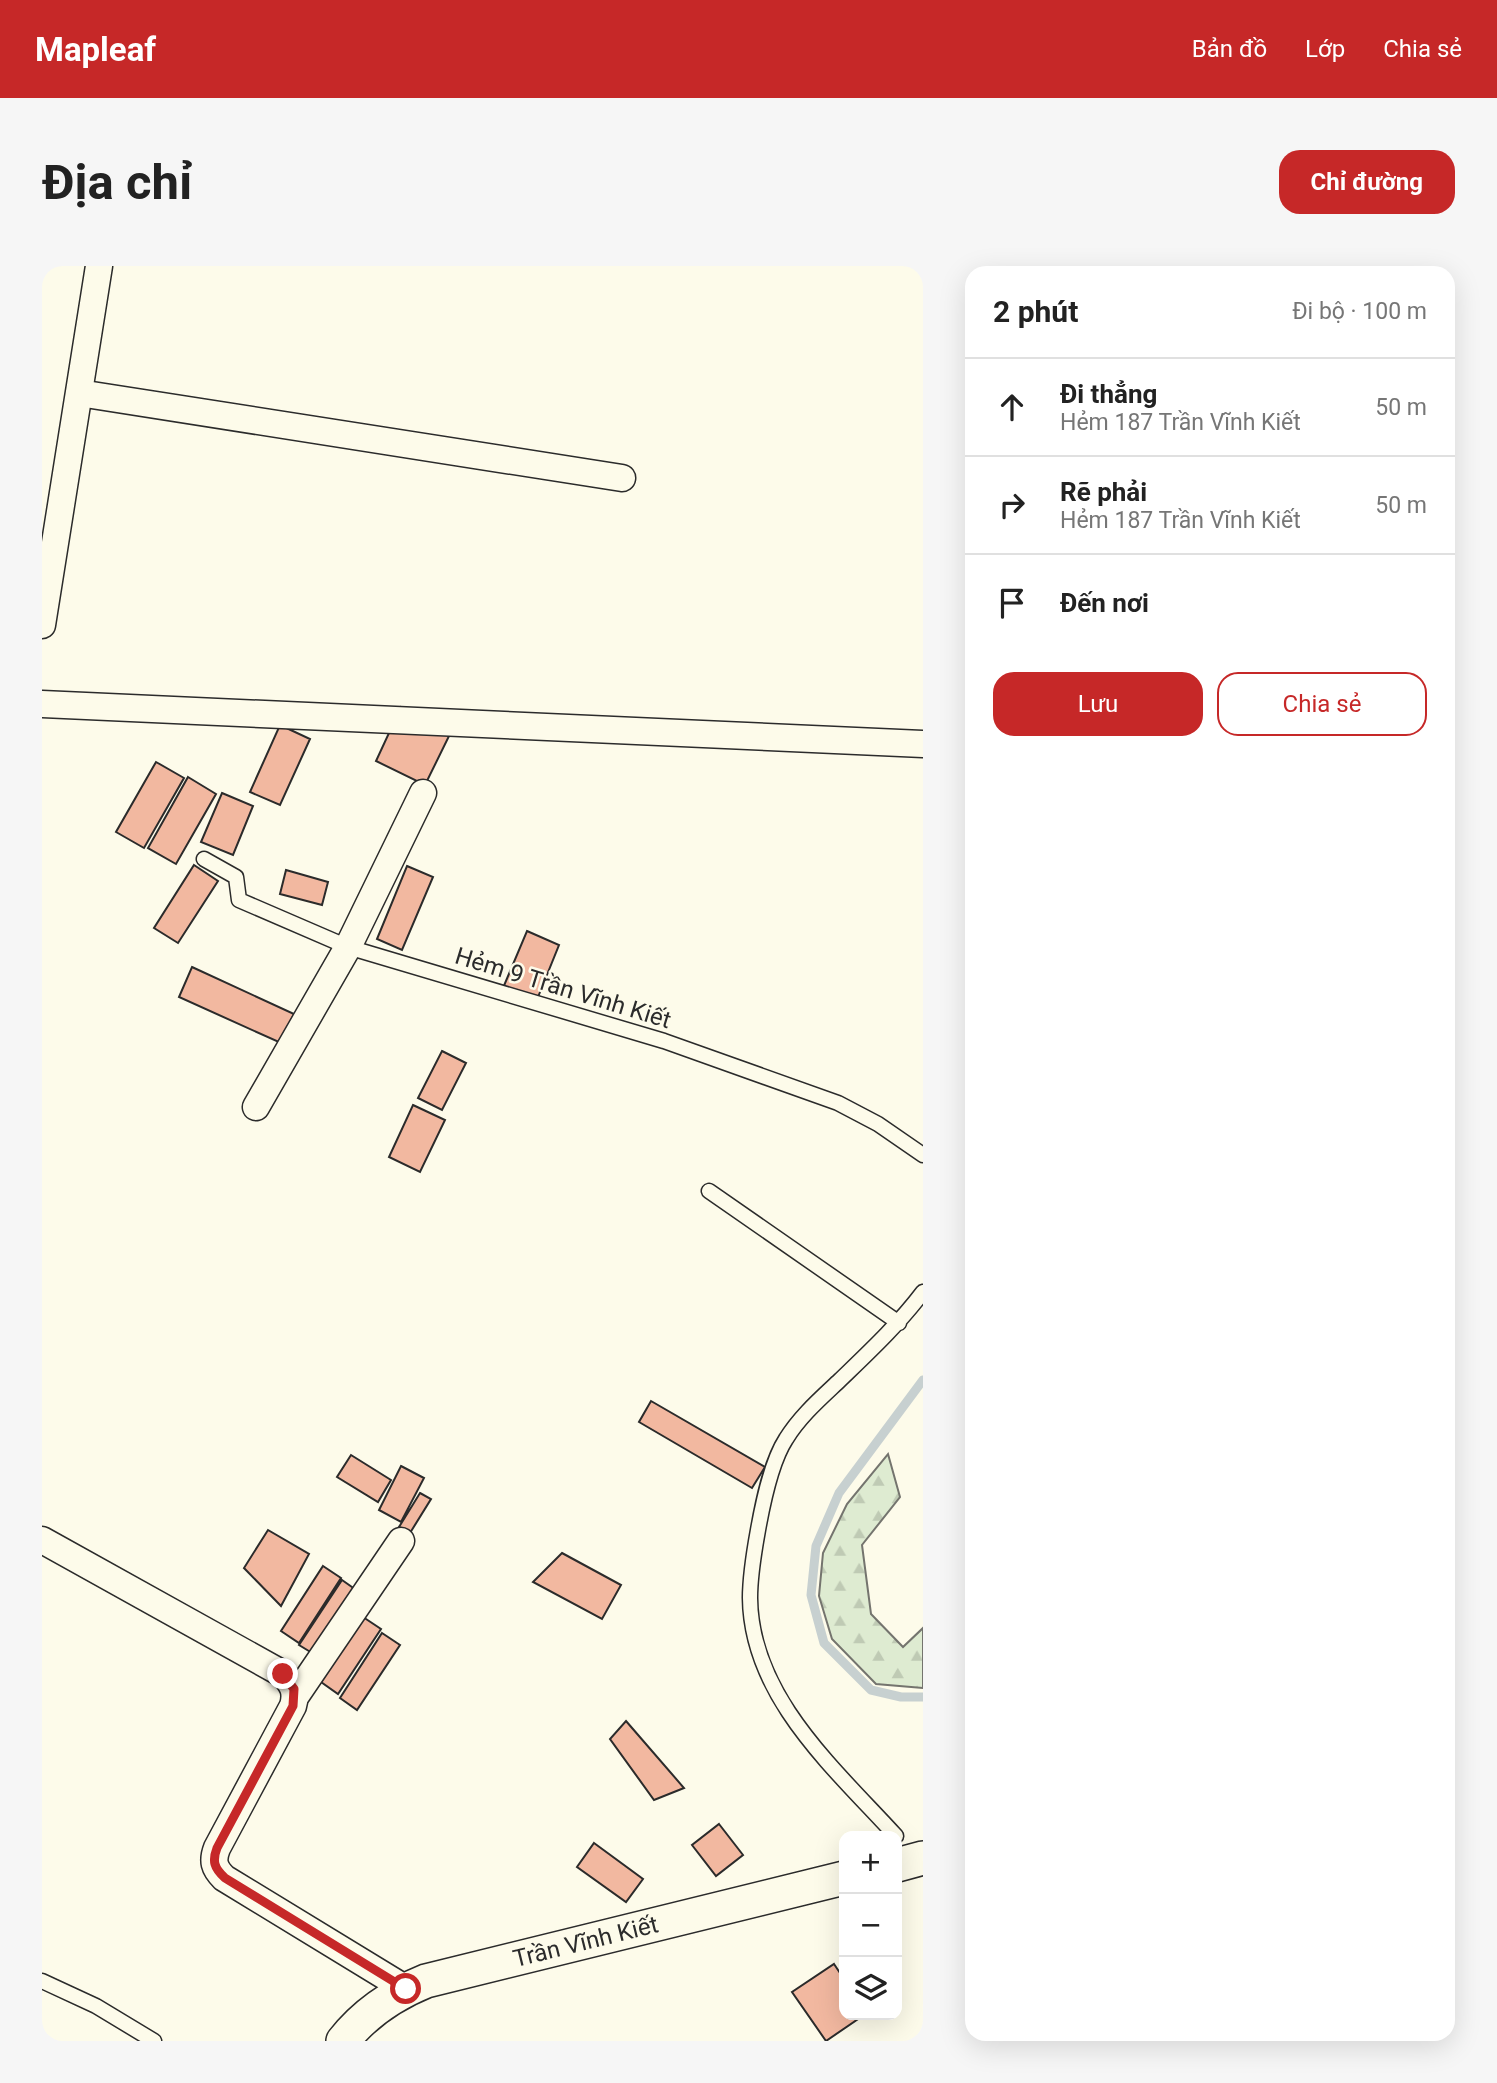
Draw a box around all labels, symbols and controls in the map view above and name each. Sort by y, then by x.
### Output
text: Mapleaf [35,30,156,69]
text: Bản đồ [1192,35,1267,63]
text: Lớp [1305,35,1345,63]
text: Chia sẻ [1383,35,1462,63]
button: Chỉ đường [1279,150,1455,214]
text: Địa chỉ [42,154,192,211]
text: 2 phút [993,294,1078,329]
text: Đi bộ · 100 m [1292,298,1427,325]
text: Đi thẳng [1060,379,1157,409]
icon: ahead [993,388,1031,426]
text: 50 m [1375,394,1427,421]
text: Hẻm 187 Trần Vĩnh Kiết [1060,409,1301,436]
text: Rẽ phải [1060,477,1147,507]
icon: right [993,486,1031,524]
text: 50 m [1375,492,1427,519]
text: Hẻm 187 Trần Vĩnh Kiết [1060,507,1301,534]
icon: arrive [993,584,1031,622]
text: Đến nơi [1060,588,1149,618]
button: Lưu [993,672,1203,736]
button: Chia sẻ [1217,672,1427,736]
street label: Hẻm 9 Trần Vĩnh Kiết [452,942,674,1034]
route end [267,1658,298,1689]
map controls [839,1831,902,2020]
button: + [839,1831,902,1894]
button: − [839,1894,902,1957]
street label: Trần Vĩnh Kiết [510,1910,661,1973]
button: layers [839,1957,902,2020]
route start [390,1973,421,2004]

